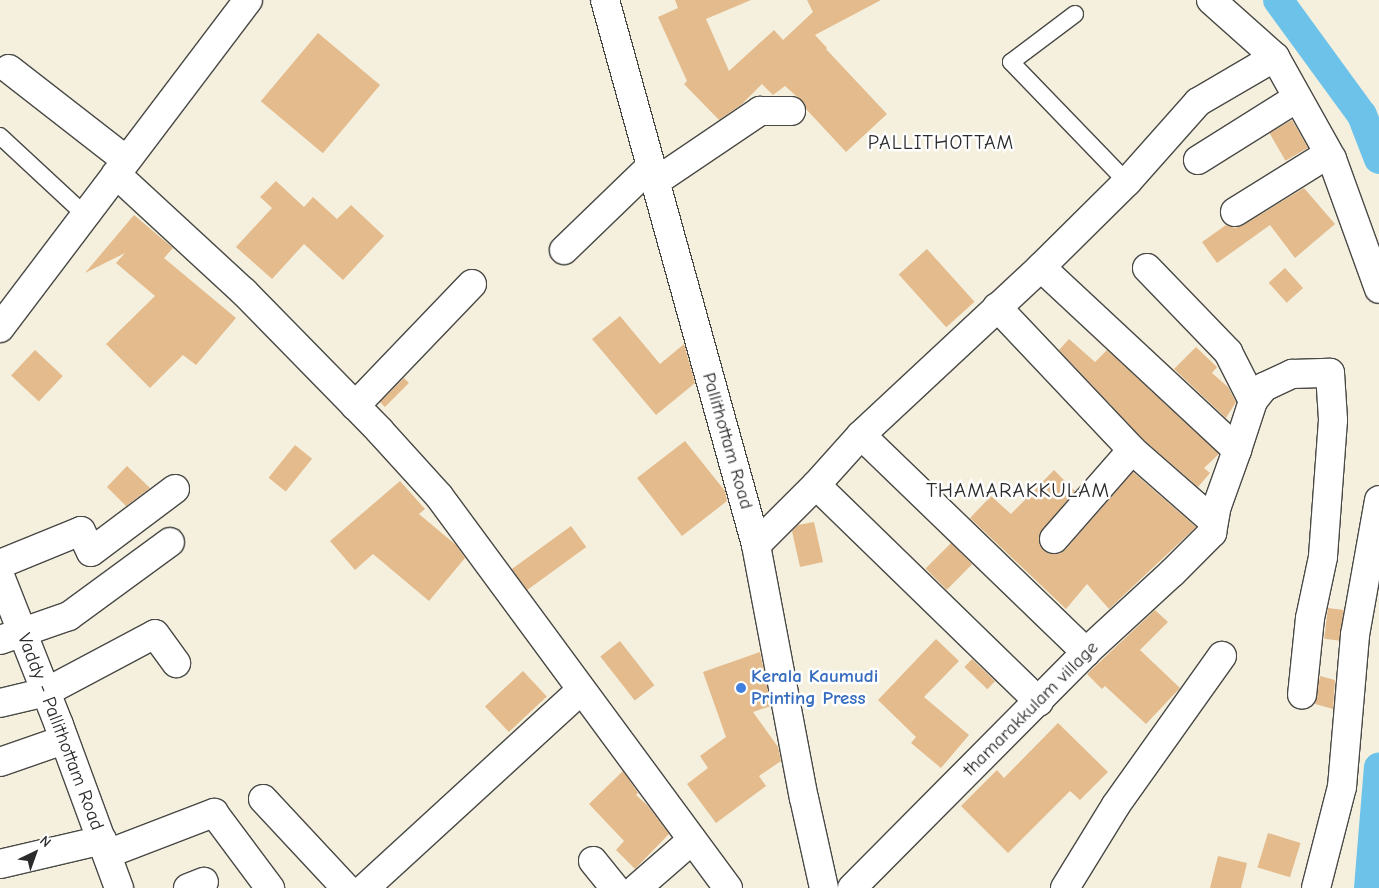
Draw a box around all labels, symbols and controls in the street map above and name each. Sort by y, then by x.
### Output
district label: PALLITHOTTAM [866,130,1016,154]
street label: Pallithottam Road [697,370,757,512]
district label: THAMARAKKULAM [924,477,1112,503]
street label: Vaddy - Pallithottam Road [12,630,108,834]
street label: thamarakkulam village [959,637,1103,781]
place label: Kerala Kaumudi Printing Press [751,666,878,710]
marker: Kerala Kaumudi Printing Press [735,682,747,694]
north arrow [10,828,60,878]
text: N [36,832,54,851]

